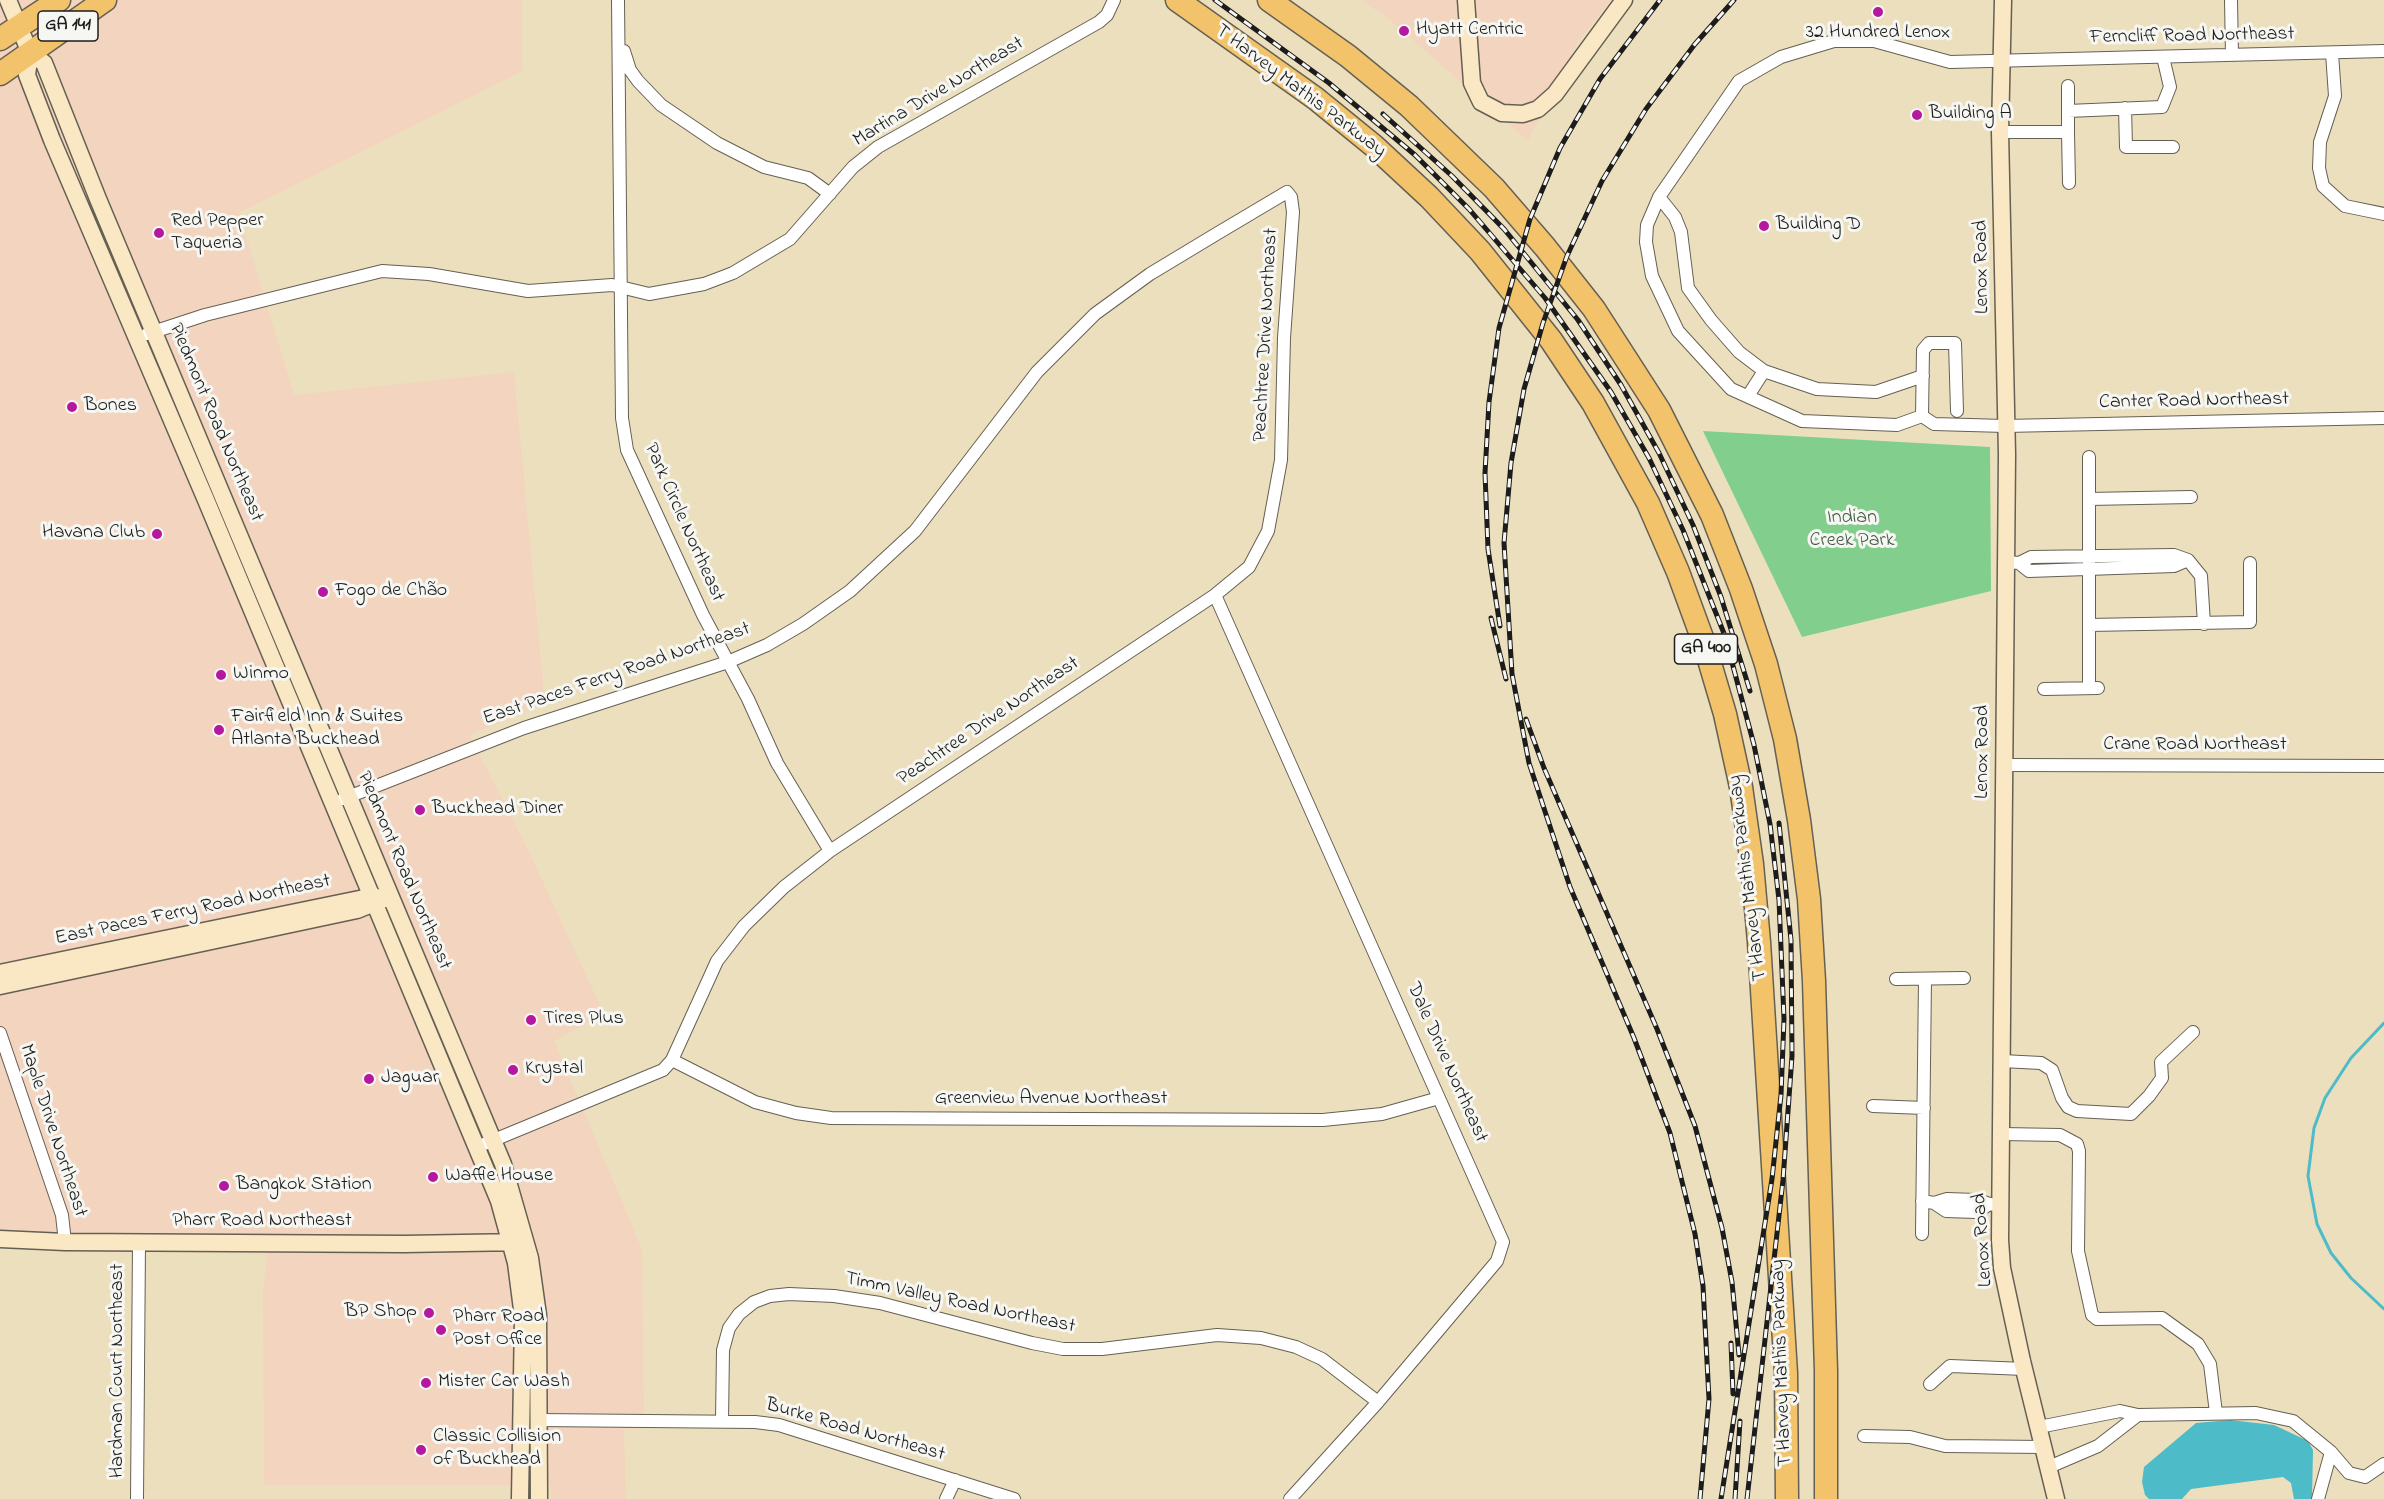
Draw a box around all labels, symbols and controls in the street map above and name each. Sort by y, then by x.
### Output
marker: 32 Hundred Lenox [1871,5,1885,19]
road number: GA 141 [38,11,98,41]
place label: Hyatt Centric [1416,19,1523,43]
street label: T Harvey Mathis Parkway [1210,20,1390,164]
place label: 32 Hundred Lenox [1806,22,1950,46]
street label: Ferncliff Road Northeast [2089,23,2295,51]
marker: Hyatt Centric [1397,24,1411,38]
street label: Martina Drive Northeast [849,33,1029,153]
place label: Building A [1929,103,2012,127]
marker: Building A [1910,108,1924,122]
place label: Red Pepper Taqueria [171,210,264,257]
place label: Building D [1776,214,1861,238]
marker: Building D [1757,219,1771,233]
street label: Lenox Road [1970,220,1996,314]
marker: Red Pepper Taqueria [152,226,166,240]
street label: Peachtree Drive Northeast [1249,227,1285,443]
street label: Piedmont Road Northeast [162,320,268,526]
street label: Canter Road Northeast [2099,388,2289,416]
place label: Bones [84,395,137,419]
marker: Bones [65,400,79,414]
street label: Park Circle Northeast [637,440,729,606]
park label: Indian Creek Park [1810,507,1894,554]
place label: Havana Club [42,522,145,546]
marker: Havana Club [150,527,164,541]
place label: Fogo de Chão [335,580,447,604]
marker: Fogo de Chão [316,585,330,599]
street label: East Paces Ferry Road Northeast [480,618,754,732]
road number: GA 400 [1674,634,1738,664]
street label: Peachtree Drive Northeast [894,652,1084,792]
place label: Winmo [233,663,289,687]
marker: Winmo [214,668,228,682]
street label: Lenox Road [1972,705,1996,799]
place label: Fairfield Inn & Suites Atlanta Buckhead [231,706,403,753]
marker: Fairfield Inn & Suites Atlanta Buckhead [212,723,226,737]
street label: Crane Road Northeast [2103,734,2287,758]
street label: Piedmont Road Northeast [350,768,456,974]
street label: T Harvey Mathis Parkway [1724,774,1774,982]
place label: Buckhead Diner [432,798,563,822]
marker: Buckhead Diner [413,803,427,817]
street label: East Paces Ferry Road Northeast [53,870,333,952]
street label: Dale Drive Northeast [1400,979,1492,1147]
place label: Tires Plus [543,1008,624,1032]
marker: Tires Plus [524,1013,538,1027]
street label: Maple Drive Northeast [13,1042,91,1220]
place label: Krystal [525,1058,583,1082]
marker: Krystal [506,1063,520,1077]
place label: Jaguar [381,1067,439,1091]
marker: Jaguar [362,1072,376,1086]
street label: Greenview Avenue Northeast [935,1088,1167,1112]
place label: Waffle House [445,1165,553,1189]
marker: Waffle House [426,1170,440,1184]
place label: Bangkok Station [236,1174,372,1198]
marker: Bangkok Station [217,1179,231,1193]
street label: Lenox Road [1969,1192,1999,1288]
street label: Pharr Road Northeast [172,1210,352,1234]
street label: T Harvey Mathis Parkway [1767,1259,1799,1467]
street label: Hardman Court Northeast [107,1264,131,1478]
street label: Timm Valley Road Northeast [843,1268,1077,1340]
place label: BP Shop [345,1301,417,1325]
marker: BP Shop [422,1306,436,1320]
place label: Pharr Road Post Office [453,1306,545,1353]
marker: Pharr Road Post Office [434,1323,448,1337]
place label: Mister Car Wash [438,1371,570,1395]
marker: Mister Car Wash [419,1376,433,1390]
street label: Burke Road Northeast [763,1394,947,1468]
place label: Classic Collision of Buckhead [433,1426,561,1473]
marker: Classic Collision of Buckhead [414,1443,428,1457]

